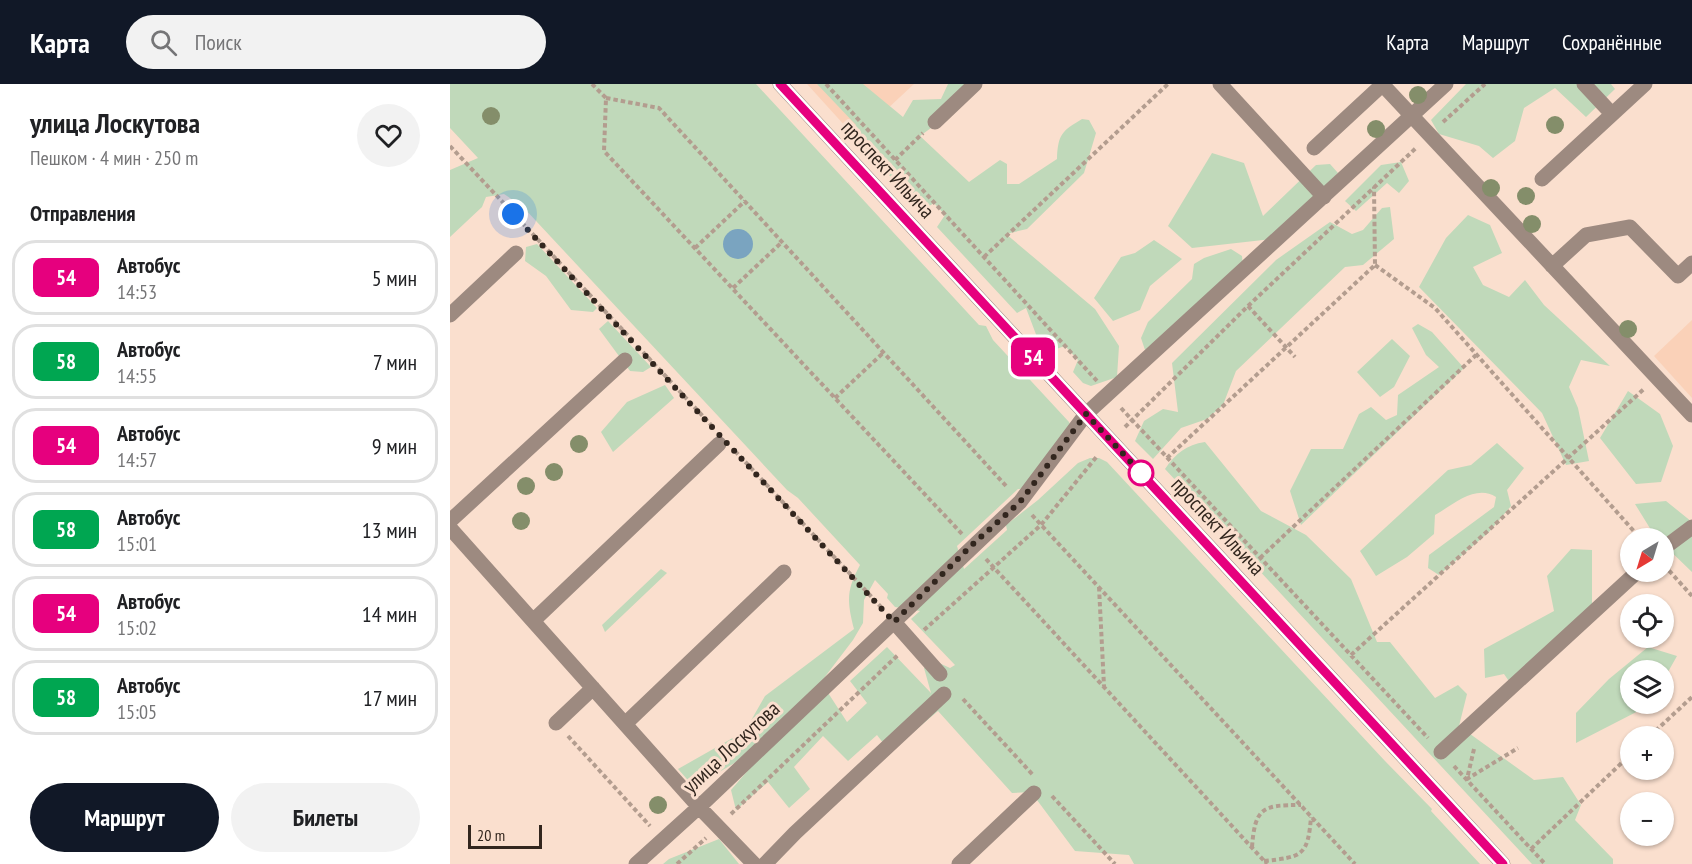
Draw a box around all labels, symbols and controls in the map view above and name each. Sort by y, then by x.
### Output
search box [126,15,546,69]
text: Карта [30,24,90,61]
icon: search [147,26,180,59]
text: Поиск [195,28,242,56]
text: Карта [1386,29,1429,56]
text: Маршрут [1462,29,1529,56]
text: Сохранённые [1562,29,1662,56]
text: улица Лоскутова [30,104,200,141]
button: heart [357,104,420,167]
street label: проспект Ильича [835,114,941,224]
text: Пешком · 4 мин · 250 m [30,145,198,171]
text: Отправления [30,199,136,227]
your location [498,199,528,229]
text: Автобус [117,251,180,279]
text: 54 [56,264,76,291]
text: 5 мин [372,264,417,292]
text: 14:53 [117,279,157,305]
text: Автобус [117,335,180,363]
line badge: 54 [1006,338,1060,376]
text: 54 [1023,344,1043,371]
text: 58 [56,348,76,375]
text: 7 мин [373,348,417,376]
text: 14:55 [117,363,157,389]
text: Автобус [117,419,180,447]
text: 54 [56,432,76,459]
text: 9 мин [372,432,417,460]
text: 14:57 [117,447,157,473]
unlabelled marker [1128,460,1154,486]
street label: проспект Ильича [1165,471,1271,581]
text: Автобус [117,503,180,531]
text: 58 [56,516,76,543]
text: 13 мин [362,516,417,544]
north arrow [1620,528,1674,582]
map controls [1620,528,1674,846]
text: 15:01 [117,531,157,557]
text: Автобус [117,587,180,615]
button: locate [1620,594,1674,648]
text: 54 [56,600,76,627]
text: 14 мин [362,600,417,628]
text: 15:02 [117,615,157,641]
button: layers [1620,660,1674,714]
text: Автобус [117,671,180,699]
text: 58 [56,684,76,711]
text: 17 мин [363,684,417,712]
street label: улица Лоскутова [677,695,785,799]
text: 15:05 [117,699,157,725]
button: + [1620,726,1674,780]
button: Маршрут [30,783,219,852]
button: Билеты [231,783,420,852]
button: − [1620,792,1674,846]
scale bar [468,822,542,850]
text: 20 m [477,825,505,845]

